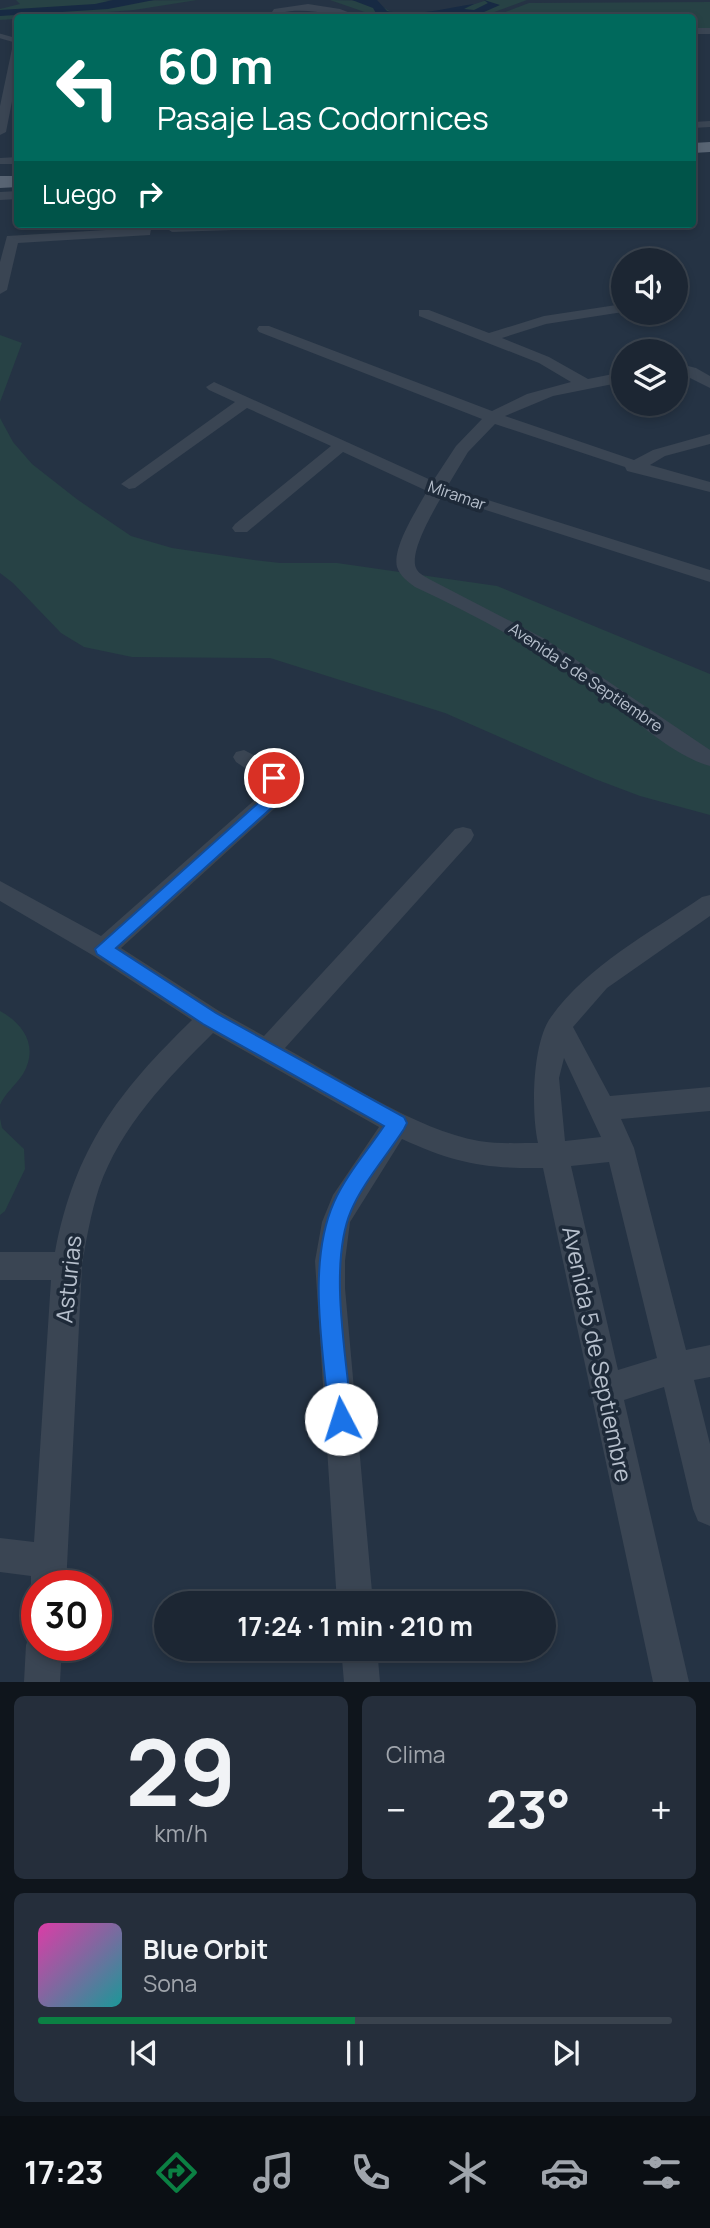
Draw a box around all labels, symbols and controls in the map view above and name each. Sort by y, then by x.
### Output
text: 60 m [157,32,274,99]
icon: left [42,42,133,133]
text: Pasaje Las Codornices [157,96,489,140]
icon: right [131,175,169,213]
text: Luego [42,176,117,212]
map controls [611,248,688,416]
button: sound [611,248,688,325]
button: layers [611,339,688,416]
street label: Miramar [425,475,489,515]
street label: Avenida 5 de Septiembre [505,617,667,737]
pin [244,748,304,808]
icon: arrive [255,759,293,797]
street label: Avenida 5 de Septiembre [555,1223,641,1485]
street label: Asturias [47,1234,89,1324]
position arrow [304,1382,378,1456]
speed limit sign: 30 [21,1570,112,1661]
text: 17:24 · 1 min · 210 m [237,1608,473,1644]
text: 29 [126,1709,236,1833]
text: Clima [386,1738,445,1770]
text: 23° [486,1773,571,1844]
text: − [386,1783,407,1835]
text: + [650,1783,672,1835]
text: km/h [154,1817,208,1849]
text: Blue Orbit [143,1931,268,1967]
text: Sona [143,1967,197,1999]
icon: previous [125,2034,163,2072]
icon: pause [336,2034,374,2072]
icon: next [547,2034,585,2072]
icon: directions [152,2148,201,2197]
icon: music [249,2148,298,2197]
icon: phone [346,2148,395,2197]
icon: climate [443,2148,492,2197]
icon: car [540,2148,589,2197]
icon: filters [637,2148,686,2197]
text: 17:23 [24,2150,104,2194]

